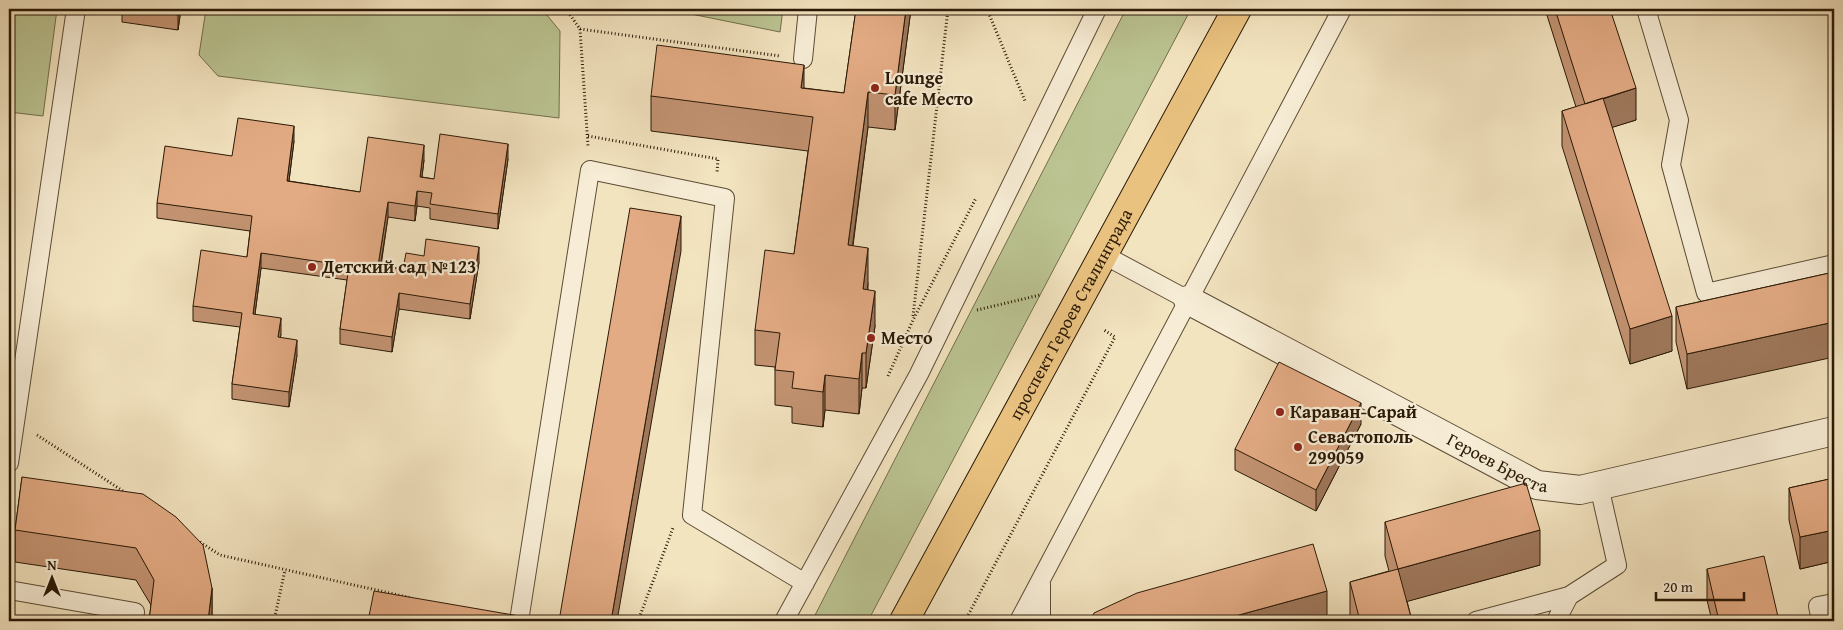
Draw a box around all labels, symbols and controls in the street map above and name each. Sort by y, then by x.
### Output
place label: Lounge cafe Место [885,64,974,112]
marker: Lounge cafe Место [869,82,881,94]
street label: проспект Героев Сталинграда [1002,203,1139,425]
place label: Детский сад №123 [321,253,476,280]
marker: Детский сад №123 [306,261,318,273]
place label: Место [881,324,933,351]
marker: Место [865,332,877,344]
place label: Караван-Сарай [1290,398,1417,425]
marker: Караван-Сарай [1274,406,1286,418]
place label: Севастополь 299059 [1308,423,1413,471]
street label: Героев Бреста [1442,426,1549,499]
marker: Севастополь 299059 [1292,441,1304,453]
north arrow [28,552,78,602]
text: N [47,555,57,575]
scale bar [1656,570,1743,602]
text: 20 m [1663,576,1694,597]

